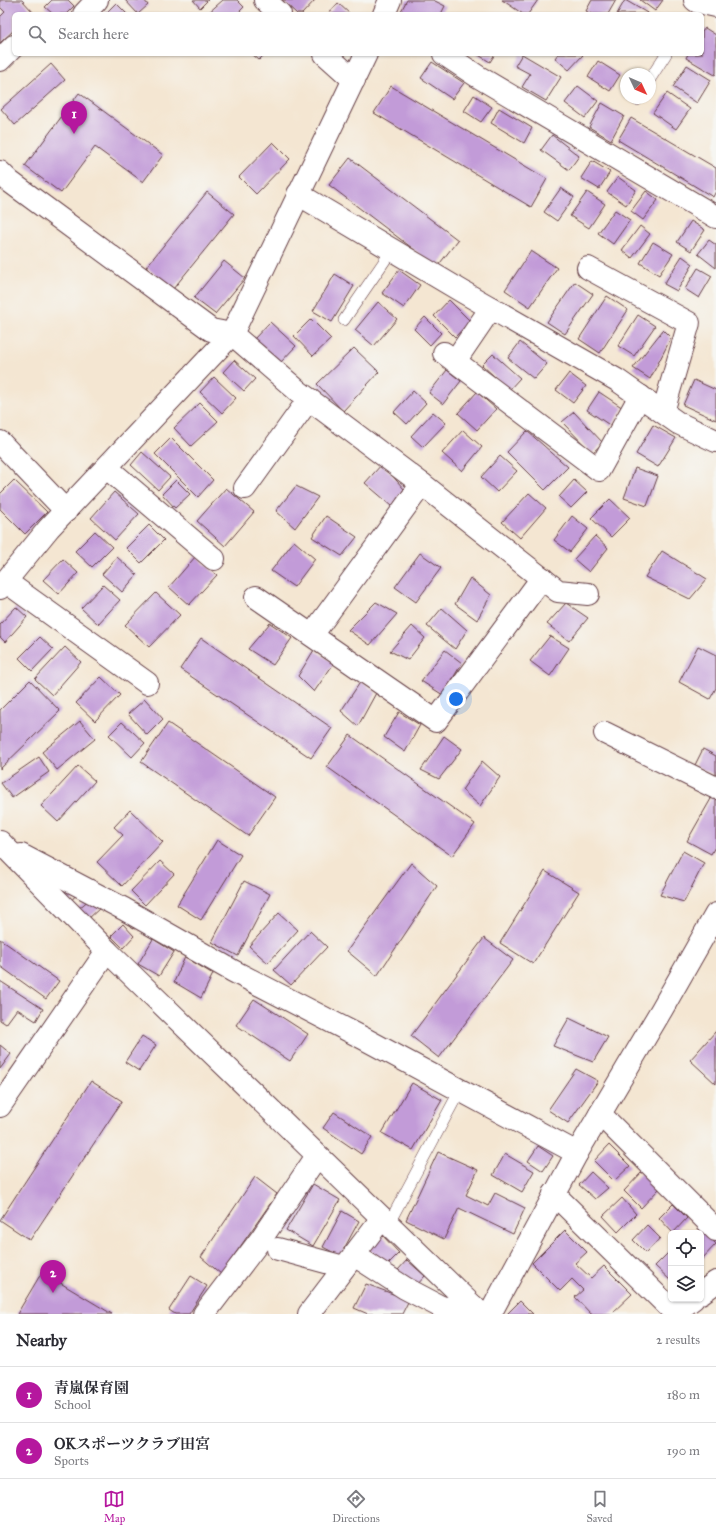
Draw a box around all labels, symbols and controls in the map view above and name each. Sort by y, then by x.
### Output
search box [12,12,704,56]
icon: search [26,23,48,45]
text: Search here [58,25,129,43]
north arrow [620,68,656,104]
pin: 1 [61,101,87,134]
your location [446,689,466,709]
map controls [668,1230,704,1302]
button: locate [668,1230,704,1266]
pin: 2 [40,1260,66,1293]
button: layers [668,1266,704,1302]
text: Nearby [16,1330,67,1351]
text: 2 results [656,1332,700,1348]
text: 青嵐保育園 [54,1379,129,1397]
text: 1 [26,1387,32,1403]
text: 180 m [667,1387,700,1403]
text: School [54,1397,91,1413]
text: OKスポーツクラブ田宮 [54,1435,210,1453]
text: 2 [26,1443,32,1459]
text: 190 m [667,1443,700,1459]
text: Sports [54,1453,89,1469]
tab: Map [103,1488,125,1525]
tab: Directions [332,1488,380,1525]
tab: Saved [586,1488,613,1525]

